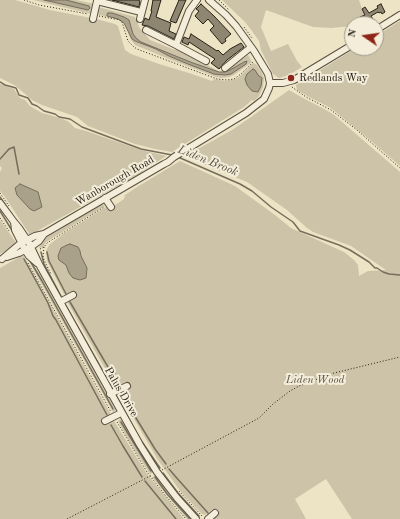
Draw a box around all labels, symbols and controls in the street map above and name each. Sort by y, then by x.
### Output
north arrow [344,16,384,56]
text: N [346,28,359,39]
place label: Redlands Way [299,71,368,85]
marker: Redlands Way [286,73,296,83]
water label: Liden Brook [176,142,240,180]
street label: Wanborough Road [73,153,157,209]
street label: Palus Drive [101,365,141,419]
park label: Liden Wood [286,373,344,387]

